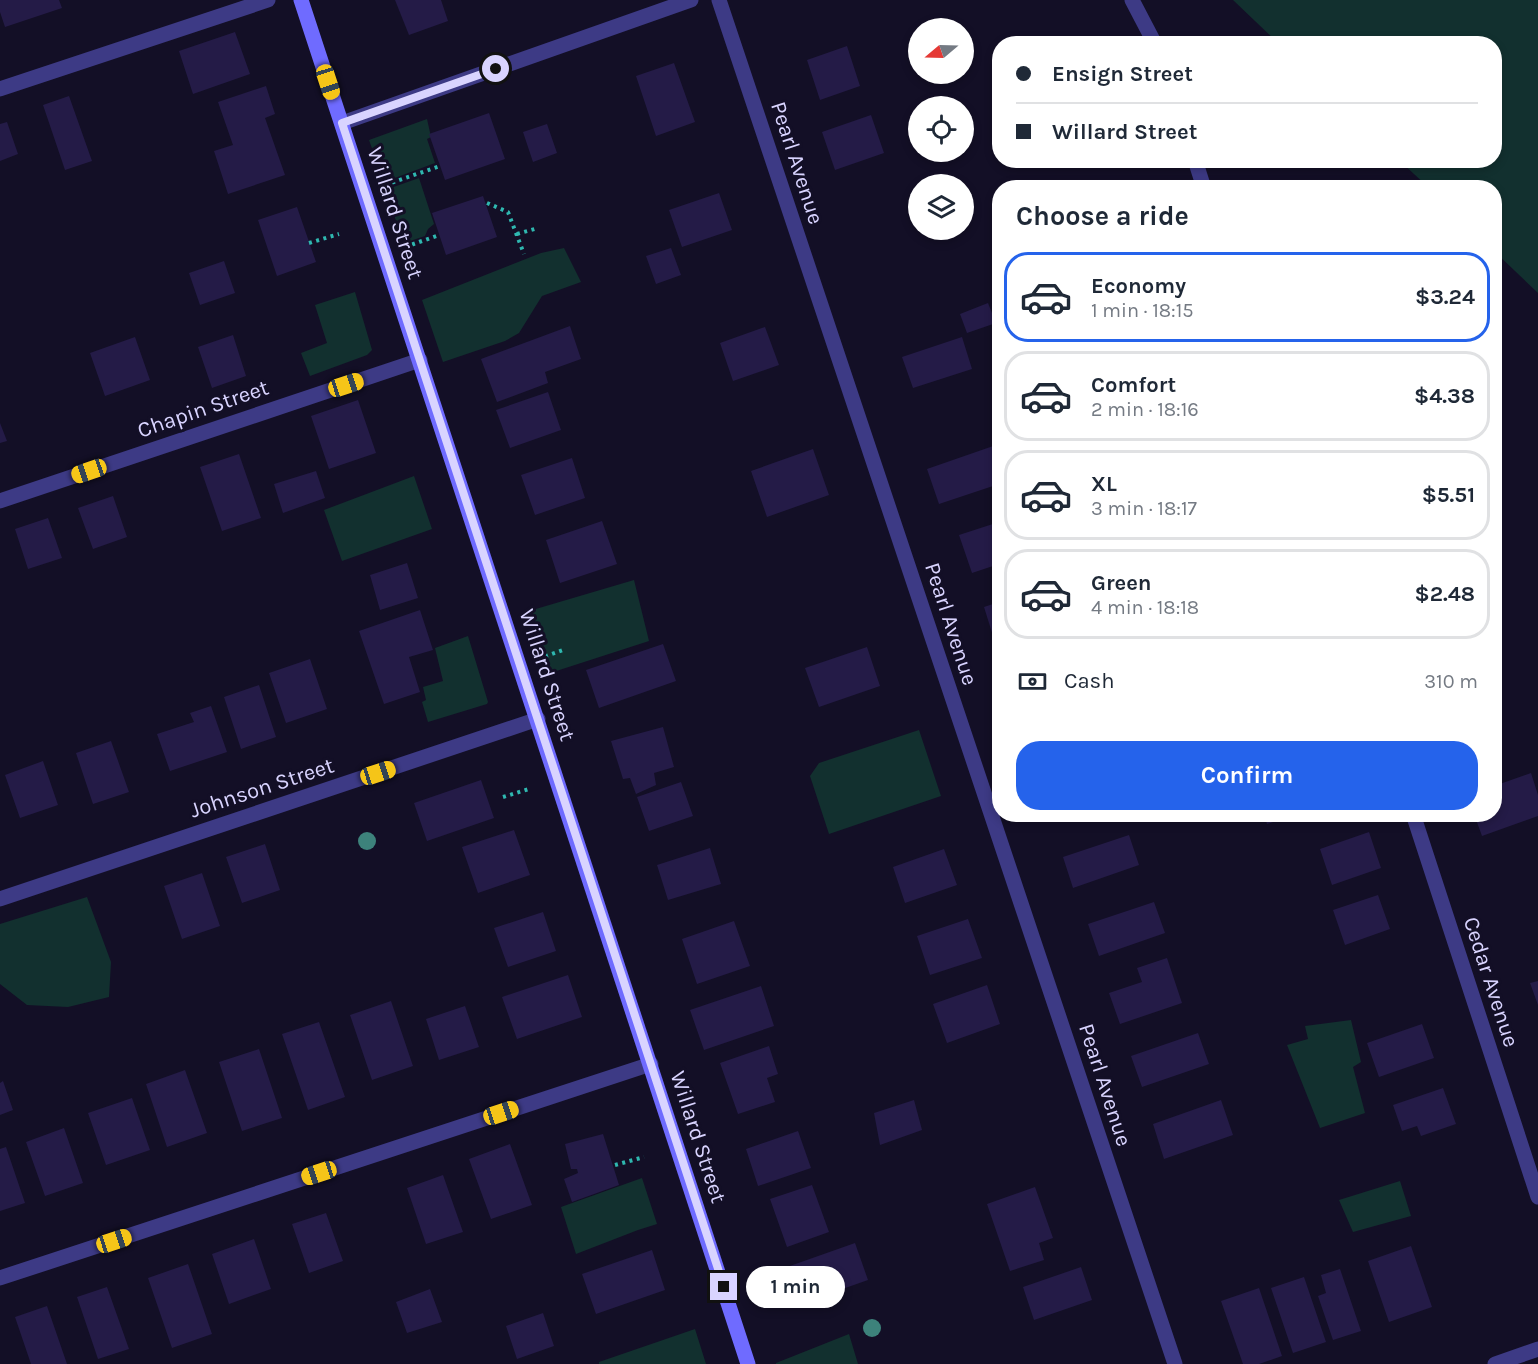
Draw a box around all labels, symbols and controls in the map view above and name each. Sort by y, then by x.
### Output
north arrow [908,18,974,84]
map controls [908,18,974,240]
route start [482,55,509,82]
text: Ensign Street [1052,61,1193,87]
car [314,62,342,102]
button: locate [908,96,974,162]
street label: Pearl Avenue [765,98,829,228]
text: Willard Street [1052,119,1197,145]
street label: Willard Street [361,144,429,282]
button: layers [908,174,974,240]
text: Choose a ride [1016,200,1189,232]
icon: car [1019,270,1073,324]
text: Economy [1091,273,1186,299]
text: $3.24 [1415,284,1475,310]
text: 1 min · 18:15 [1091,299,1194,322]
icon: car [1019,369,1073,423]
car [326,371,366,399]
text: Comfort [1091,372,1176,398]
street label: Chapin Street [134,374,272,444]
text: $4.38 [1414,383,1475,409]
text: 2 min · 18:16 [1091,398,1199,421]
car [69,457,109,485]
icon: car [1019,468,1073,522]
text: XL [1091,471,1117,497]
text: $5.51 [1422,482,1475,508]
text: 3 min · 18:17 [1091,497,1197,520]
street label: Pearl Avenue [919,559,983,689]
icon: car [1019,567,1073,621]
text: Green [1091,570,1152,596]
text: $2.48 [1414,581,1475,607]
text: 4 min · 18:18 [1091,596,1199,619]
street label: Willard Street [513,606,581,744]
icon: cash [1016,665,1049,698]
text: Cash [1064,668,1114,694]
text: 310 m [1424,670,1478,693]
button: Confirm [1016,741,1478,810]
street label: Johnson Street [187,752,337,824]
car [358,759,398,787]
street label: Cedar Avenue [1458,914,1524,1050]
street label: Pearl Avenue [1073,1020,1137,1150]
street label: Willard Street [664,1068,732,1206]
car [481,1099,521,1127]
car [299,1159,339,1187]
car [94,1227,134,1255]
callout: 1 min [745,1266,844,1308]
route end [710,1273,737,1300]
text: 1 min [770,1275,821,1298]

